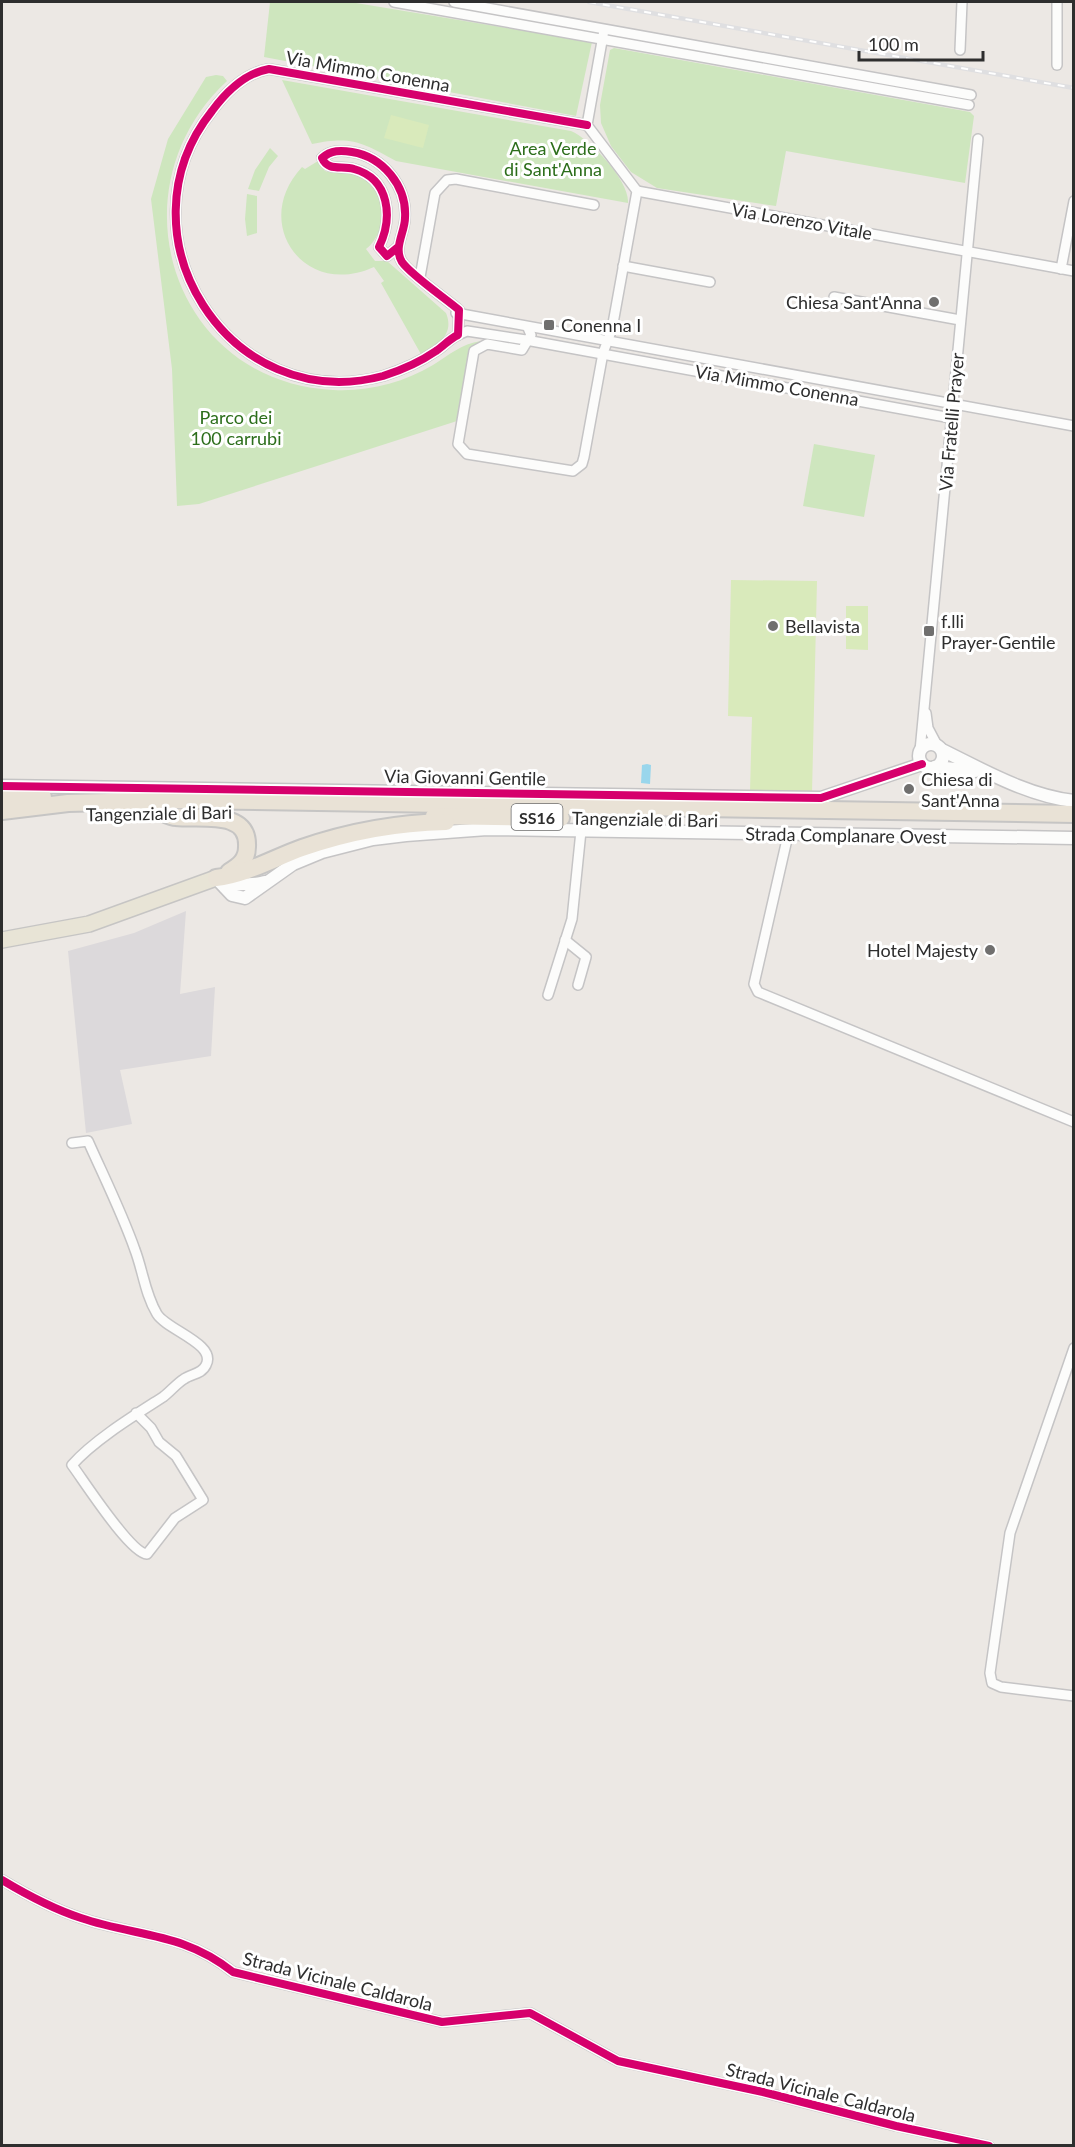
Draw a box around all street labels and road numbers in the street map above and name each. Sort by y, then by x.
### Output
street label: Via Mimmo Conenna [284,46,452,96]
street label: Via Lorenzo Vitale [730,198,874,244]
street label: Via Fratelli Prayer [934,351,968,492]
street label: Via Mimmo Conenna [693,360,861,410]
street label: Via Giovanni Gentile [384,765,546,789]
street label: Tangenziale di Bari [86,801,232,825]
road number: SS16 [512,804,562,830]
street label: Tangenziale di Bari [572,807,718,831]
street label: Strada Complanare Ovest [745,822,947,848]
street label: Strada Vicinale Caldarola [241,1947,435,2015]
street label: Strada Vicinale Caldarola [724,2058,918,2126]

